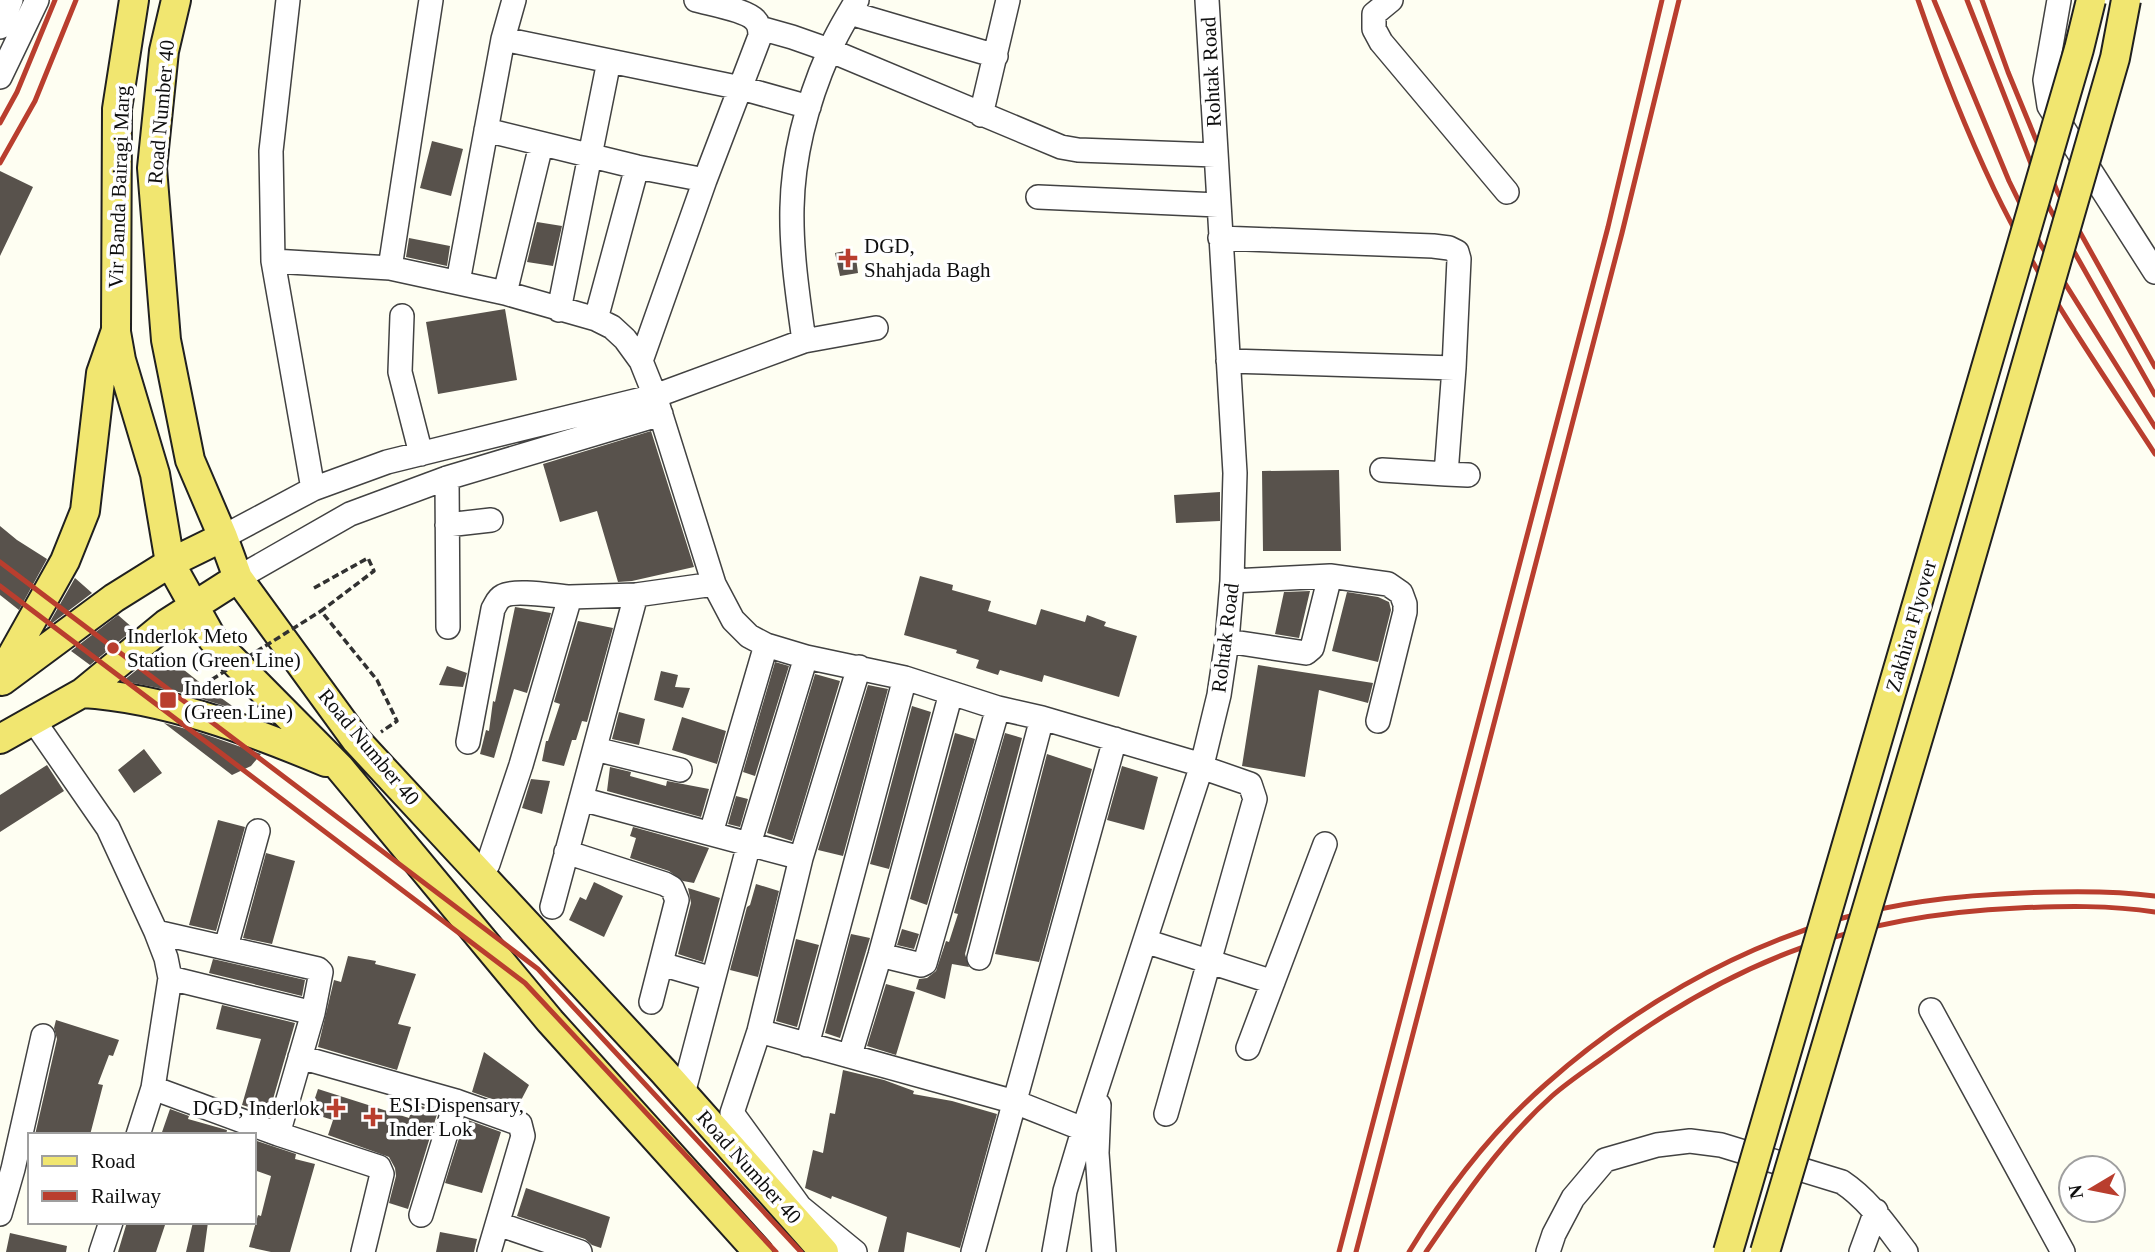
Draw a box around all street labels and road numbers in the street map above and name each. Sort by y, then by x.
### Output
street label: Rohtak Road [1196,16,1226,128]
street label: Road Number 40 [143,39,179,185]
street label: Vir Banda Bairagi Marg [103,85,135,289]
street label: Zakhira Flyover [1881,557,1941,695]
street label: Rohtak Road [1206,581,1244,694]
street label: Road Number 40 [313,684,425,810]
street label: Road Number 40 [692,1105,806,1229]

